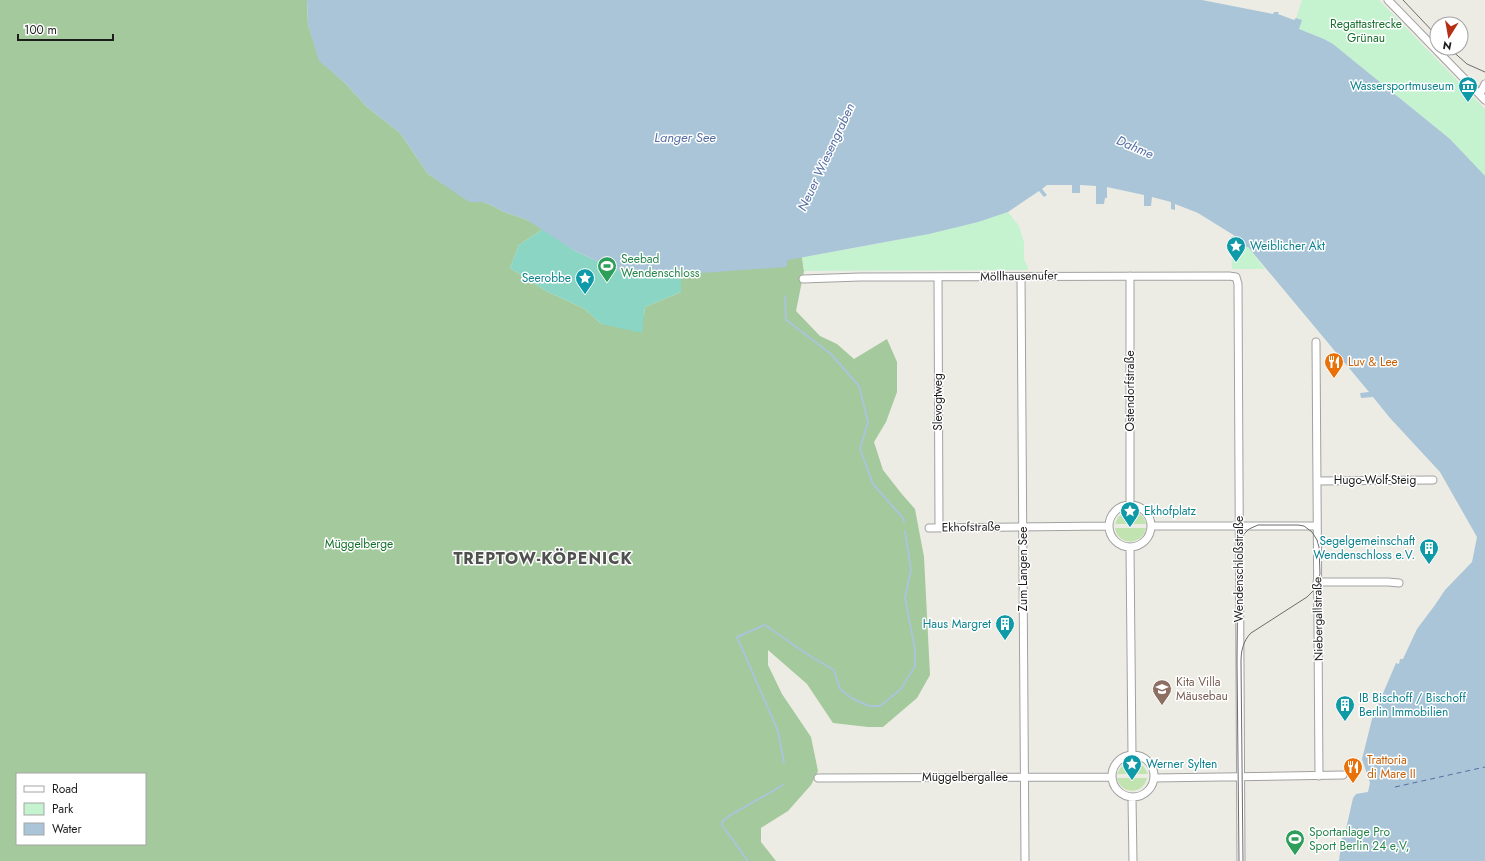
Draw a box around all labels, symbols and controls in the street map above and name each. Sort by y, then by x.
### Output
park label: Regattastrecke Grünau [1330,15,1402,47]
scale bar [18,16,113,42]
north arrow [1429,16,1469,56]
text: 100 m [24,21,57,39]
text: N [1441,37,1453,55]
museum icon: Wassersportmuseum [1457,75,1479,103]
place label: Wassersportmuseum [1350,77,1454,95]
water label: Neuer Wiesengraben [793,100,860,214]
water label: Langer See [654,128,716,147]
water label: Dahme [1113,131,1157,164]
place icon: Weiblicher Akt [1225,235,1247,263]
place label: Weiblicher Akt [1250,237,1325,255]
place label: Seebad Wendenschloss [621,250,700,282]
sports icon: Seebad Wendenschloss [596,255,618,283]
street label: Möllhausenufer [980,266,1059,286]
place icon: Seerobbe [574,267,596,295]
place label: Seerobbe [522,269,571,287]
street label: Ostendorfstraße [1121,350,1139,432]
restaurant icon: Luv & Lee [1323,351,1345,379]
place label: Luv & Lee [1348,353,1398,371]
street label: Slevogtweg [929,373,947,431]
street label: Hugo-Wolf-Steig [1334,471,1416,489]
place icon: Ekhofplatz [1119,500,1141,528]
place label: Ekhofplatz [1144,502,1196,520]
street label: Wendenschloßstraße [1230,516,1248,622]
street label: Ekhofstraße [941,517,1001,537]
street label: Zum Langen See [1014,527,1032,611]
place label: Segelgemeinschaft Wendenschloss e.V. [1313,532,1415,564]
park label: Müggelberge [325,535,393,553]
building icon: Segelgemeinschaft Wendenschloss e.V. [1418,537,1440,565]
district label: TREPTOW-KÖPENICK [453,547,633,570]
street label: Niebergallstraße [1308,577,1328,661]
building icon: Haus Margret [994,613,1016,641]
place label: Haus Margret [923,615,991,633]
place label: Kita Villa Mäusebau [1176,673,1228,705]
school or university icon: Kita Villa Mäusebau [1151,678,1173,706]
place label: IB Bischoff / Bischoff Berlin Immobilien [1359,689,1466,721]
building icon: IB Bischoff / Bischoff Berlin Immobilien [1334,694,1356,722]
place label: Trattoria di Mare II [1367,751,1416,783]
place icon: Werner Sylten [1121,753,1143,781]
place label: Werner Sylten [1146,755,1217,773]
restaurant icon: Trattoria di Mare II [1342,756,1364,784]
street label: Müggelbergallee [922,768,1008,786]
legend [16,773,146,845]
text: Road [52,780,78,798]
text: Park [52,800,74,818]
text: Water [52,820,83,838]
place label: Sportanlage Pro Sport Berlin 24 e,V, [1309,823,1409,855]
sports icon: Sportanlage Pro Sport Berlin 24 e,V, [1284,828,1306,856]

